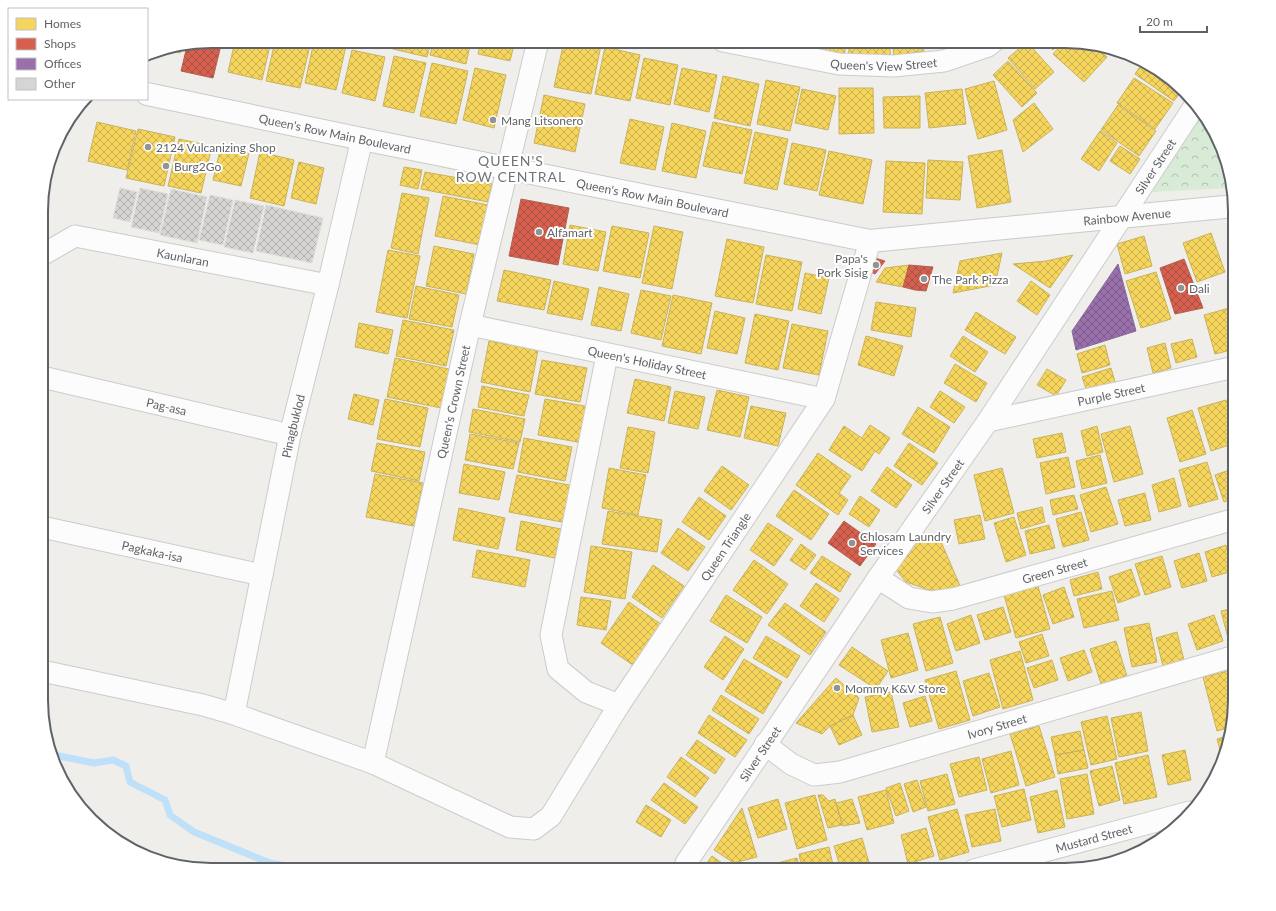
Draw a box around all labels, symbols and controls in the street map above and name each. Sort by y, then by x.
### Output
legend [8,8,148,100]
scale bar [1140,8,1207,34]
text: 20 m [1146,14,1173,29]
text: Homes [44,16,81,31]
text: Shops [44,36,76,51]
street label: Queen's View Street [829,54,938,74]
text: Offices [44,56,81,71]
text: Other [44,76,76,91]
street label: Queen's Row Main Boulevard [258,110,412,156]
place label: Mang Litsonero [501,113,583,128]
marker: Mang Litsonero [488,115,498,125]
street label: Silver Street [1131,135,1179,197]
place label: 2124 Vulcanizing Shop [156,140,276,155]
marker: 2124 Vulcanizing Shop [143,142,153,152]
district label: QUEEN'S ROW CENTRAL [456,152,566,185]
place label: Burg2Go [174,159,221,174]
marker: Burg2Go [161,161,171,171]
street label: Queen's Row Main Boulevard [575,175,730,220]
street label: Rainbow Avenue [1082,205,1172,228]
place label: Alfamart [547,225,593,240]
marker: Alfamart [534,227,544,237]
street label: Kaunlaran [155,244,210,269]
place label: Papa's Pork Sisig [817,251,868,280]
marker: Papa's Pork Sisig [871,260,881,270]
place label: The Park Pizza [932,272,1009,287]
marker: The Park Pizza [919,274,929,284]
place label: Dali [1189,281,1210,296]
marker: Dali [1176,283,1186,293]
street label: Queen's Holiday Street [586,342,709,382]
street label: Queen's Crown Street [433,343,473,460]
street label: Purple Street [1076,379,1147,409]
street label: Pinagbuklod [278,393,308,459]
street label: Pag-asa [145,394,188,418]
street label: Silver Street [918,455,967,516]
street label: Queen Triangle [697,509,754,584]
place label: Chlosam Laundry Services [860,529,952,558]
street label: Pagkaka-isa [121,537,184,565]
marker: Chlosam Laundry Services [847,538,857,548]
street label: Green Street [1020,554,1089,587]
place label: Mommy K&V Store [845,681,946,696]
marker: Mommy K&V Store [832,683,842,693]
street label: Ivory Street [965,710,1029,742]
street label: Silver Street [736,723,784,784]
street label: Mustard Street [1054,820,1134,855]

